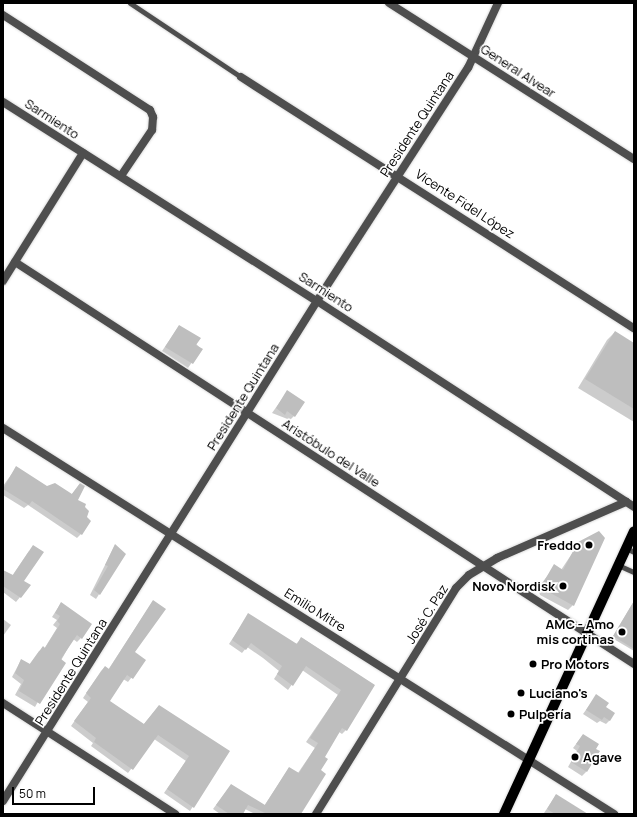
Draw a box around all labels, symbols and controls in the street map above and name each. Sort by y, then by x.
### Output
street label: General Alvear [478,41,558,101]
street label: Presidente Quintana [377,68,457,180]
street label: Sarmiento [22,96,82,142]
street label: Vicente Fidel López [413,166,517,242]
street label: Sarmiento [296,269,356,315]
street label: Presidente Quintana [204,341,282,453]
street label: Aristóbulo del Valle [279,416,383,490]
place label: Freddo [537,537,581,553]
marker: Freddo [584,540,594,550]
place label: Novo Nordisk [472,578,555,594]
marker: Novo Nordisk [558,581,568,591]
street label: José C. Paz [403,582,451,646]
street label: Emilio Mitre [282,585,348,635]
street label: Presidente Quintana [32,616,110,728]
place label: AMC - Amo mis cortinas [537,617,614,648]
marker: AMC - Amo mis cortinas [617,627,627,637]
place label: Pro Motors [541,656,609,672]
marker: Pro Motors [528,659,538,669]
place label: Luciano's [529,685,588,701]
marker: Luciano's [516,688,526,698]
place label: Pulpería [519,706,571,722]
marker: Pulpería [506,709,516,719]
place label: Agave [583,749,622,765]
marker: Agave [570,752,580,762]
scale bar [14,779,97,805]
text: 50 m [19,785,46,802]

